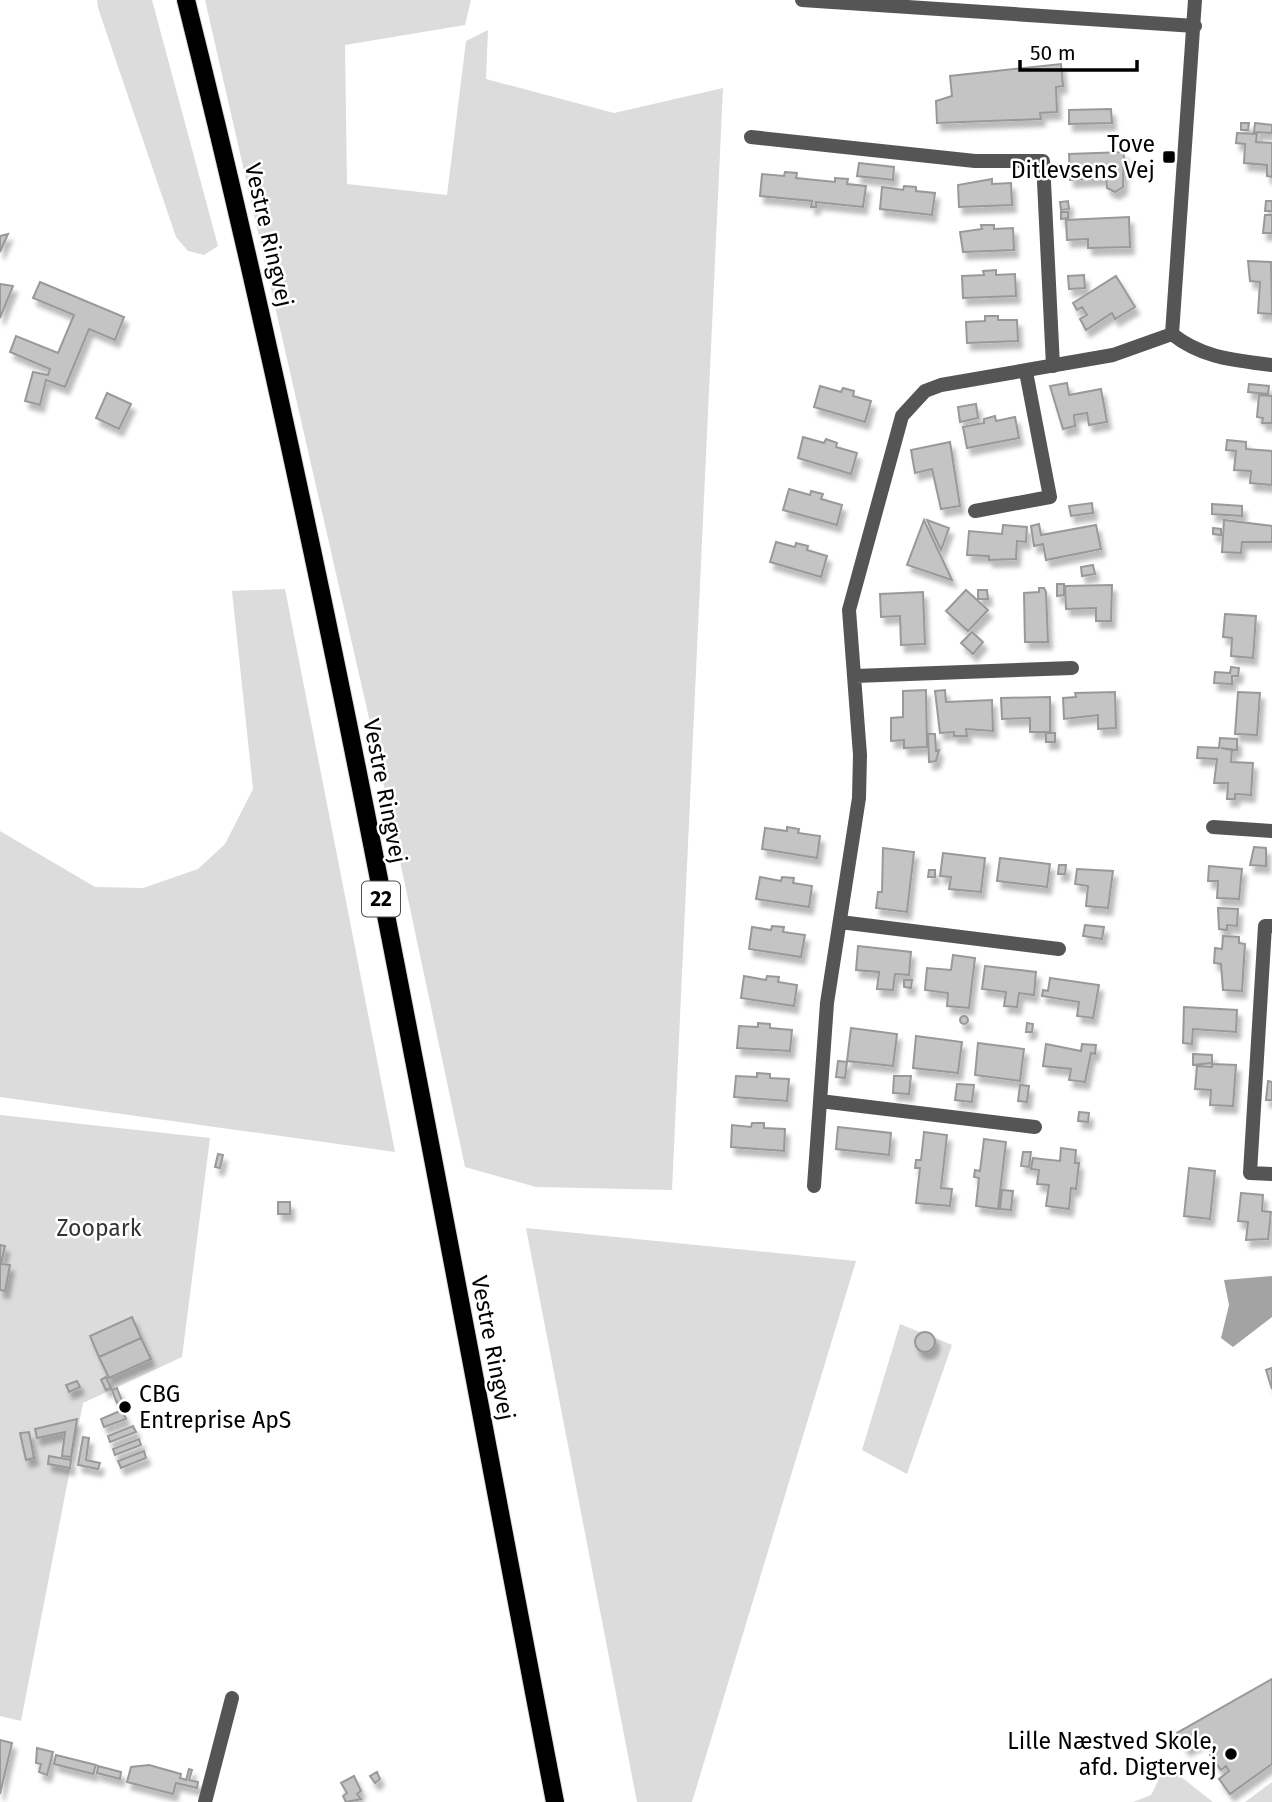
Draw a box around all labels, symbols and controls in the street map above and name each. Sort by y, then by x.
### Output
scale bar [1020,28,1137,72]
text: 50 m [1030,40,1076,66]
place label: Tove Ditlevsens Vej [1011,130,1155,184]
marker: Tove Ditlevsens Vej [1161,149,1177,165]
street label: Vestre Ringvej [239,160,299,310]
street label: Vestre Ringvej [357,716,413,866]
road number: 22 [362,881,400,916]
park label: Zoopark [57,1214,142,1242]
street label: Vestre Ringvej [465,1273,521,1423]
place label: CBG Entreprise ApS [139,1380,291,1434]
marker: CBG Entreprise ApS [117,1399,133,1415]
place label: Lille Næstved Skole, afd. Digtervej [1007,1727,1217,1781]
marker: Lille Næstved Skole, afd. Digtervej [1223,1746,1239,1762]

